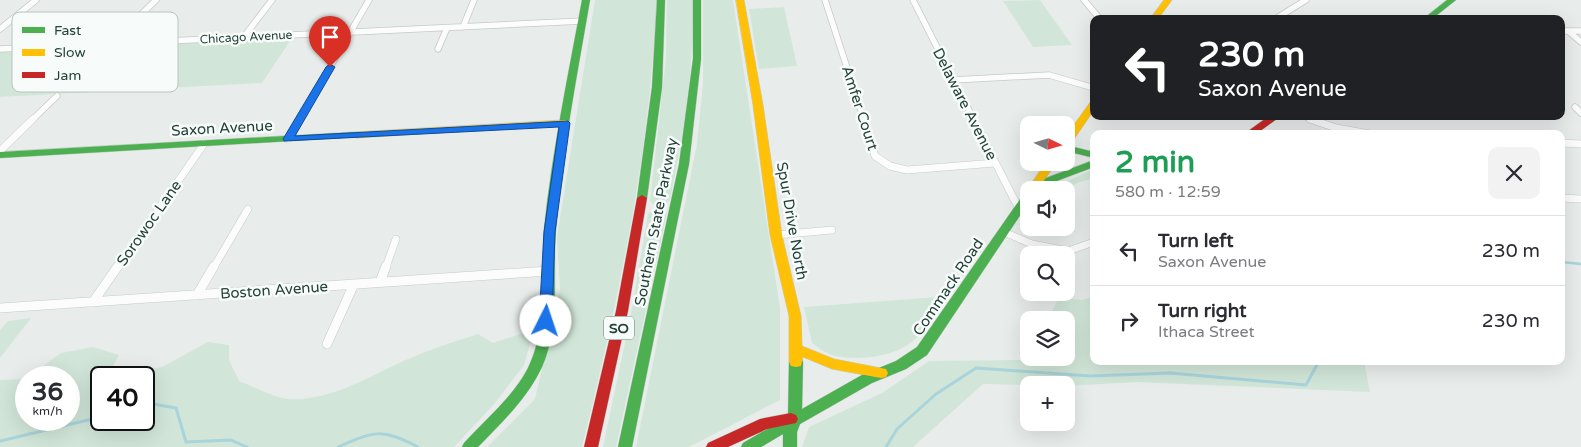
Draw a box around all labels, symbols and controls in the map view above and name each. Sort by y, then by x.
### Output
legend [12,12,178,92]
pin [309,16,351,67]
text: Fast [54,22,82,39]
icon: arrive [316,23,344,51]
street label: Chicago Avenue [199,28,293,46]
text: 230 m [1198,34,1305,76]
icon: left [1115,35,1180,100]
text: Slow [54,44,86,61]
street label: Delaware Avenue [929,45,1001,163]
street label: Amfer Court [838,63,882,153]
text: Jam [54,67,81,84]
text: Saxon Avenue [1198,76,1347,102]
street label: Saxon Avenue [171,116,273,140]
north arrow [1020,116,1075,171]
map controls [1020,116,1075,431]
street label: Southern State Parkway [631,136,681,308]
text: 2 min [1115,144,1195,181]
button: close [1488,147,1540,199]
street label: Spur Drive North [773,160,811,282]
street label: Sorowoc Lane [113,177,185,269]
button: sound [1020,181,1075,236]
text: 580 m · 12:59 [1115,182,1221,202]
text: Turn left [1158,230,1234,252]
street label: Commack Road [909,235,987,339]
icon: left [1115,237,1143,265]
text: 230 m [1482,240,1540,262]
button: search [1020,246,1075,301]
text: Saxon Avenue [1158,252,1266,272]
street label: Boston Avenue [219,277,329,303]
position arrow [519,294,571,346]
text: Turn right [1158,300,1246,322]
icon: right [1115,307,1143,335]
text: 230 m [1482,310,1540,332]
button: layers [1020,311,1075,366]
road number: SO [604,316,634,339]
text: Ithaca Street [1158,322,1255,342]
speed limit sign: 40 [90,366,155,431]
button: + [1020,376,1075,431]
text: 36 [32,377,63,407]
text: km/h [32,404,63,418]

